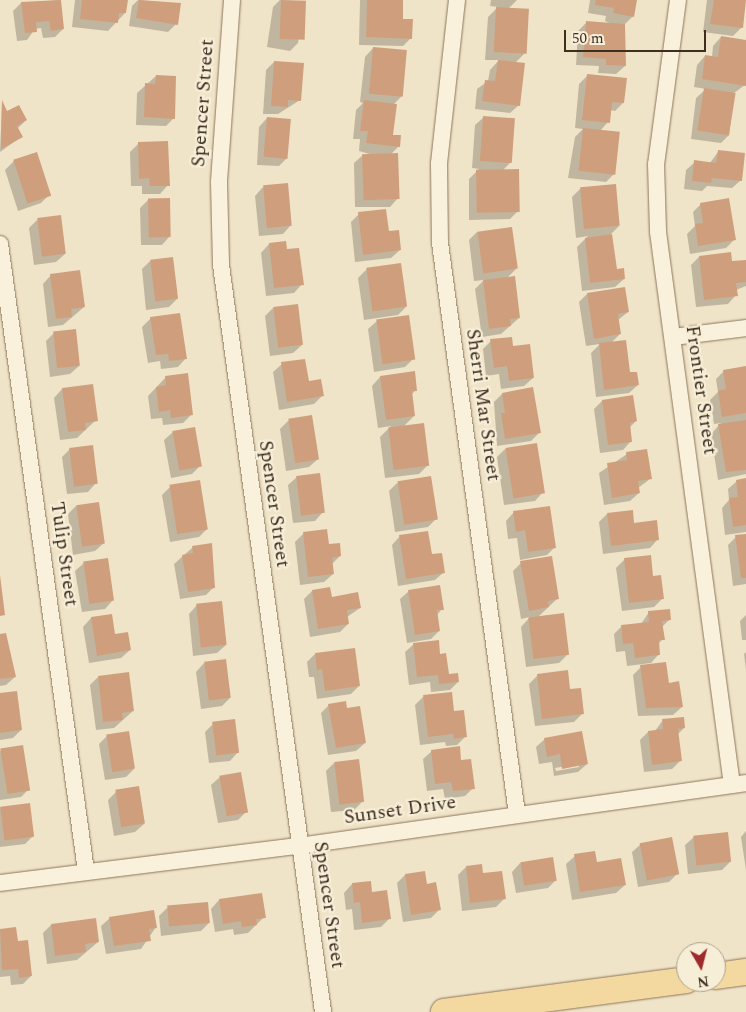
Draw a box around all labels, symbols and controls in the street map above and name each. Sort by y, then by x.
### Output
scale bar [566,20,708,52]
text: 50 m [572,27,604,50]
street label: Spencer Street [187,38,219,168]
street label: Frontier Street [680,324,722,456]
street label: Sherri Mar Street [460,327,506,483]
street label: Spencer Street [253,439,295,569]
street label: Tulip Street [45,500,83,608]
street label: Sunset Drive [342,790,458,830]
street label: Spencer Street [308,840,350,970]
north arrow [676,942,726,992]
text: N [696,970,710,993]

